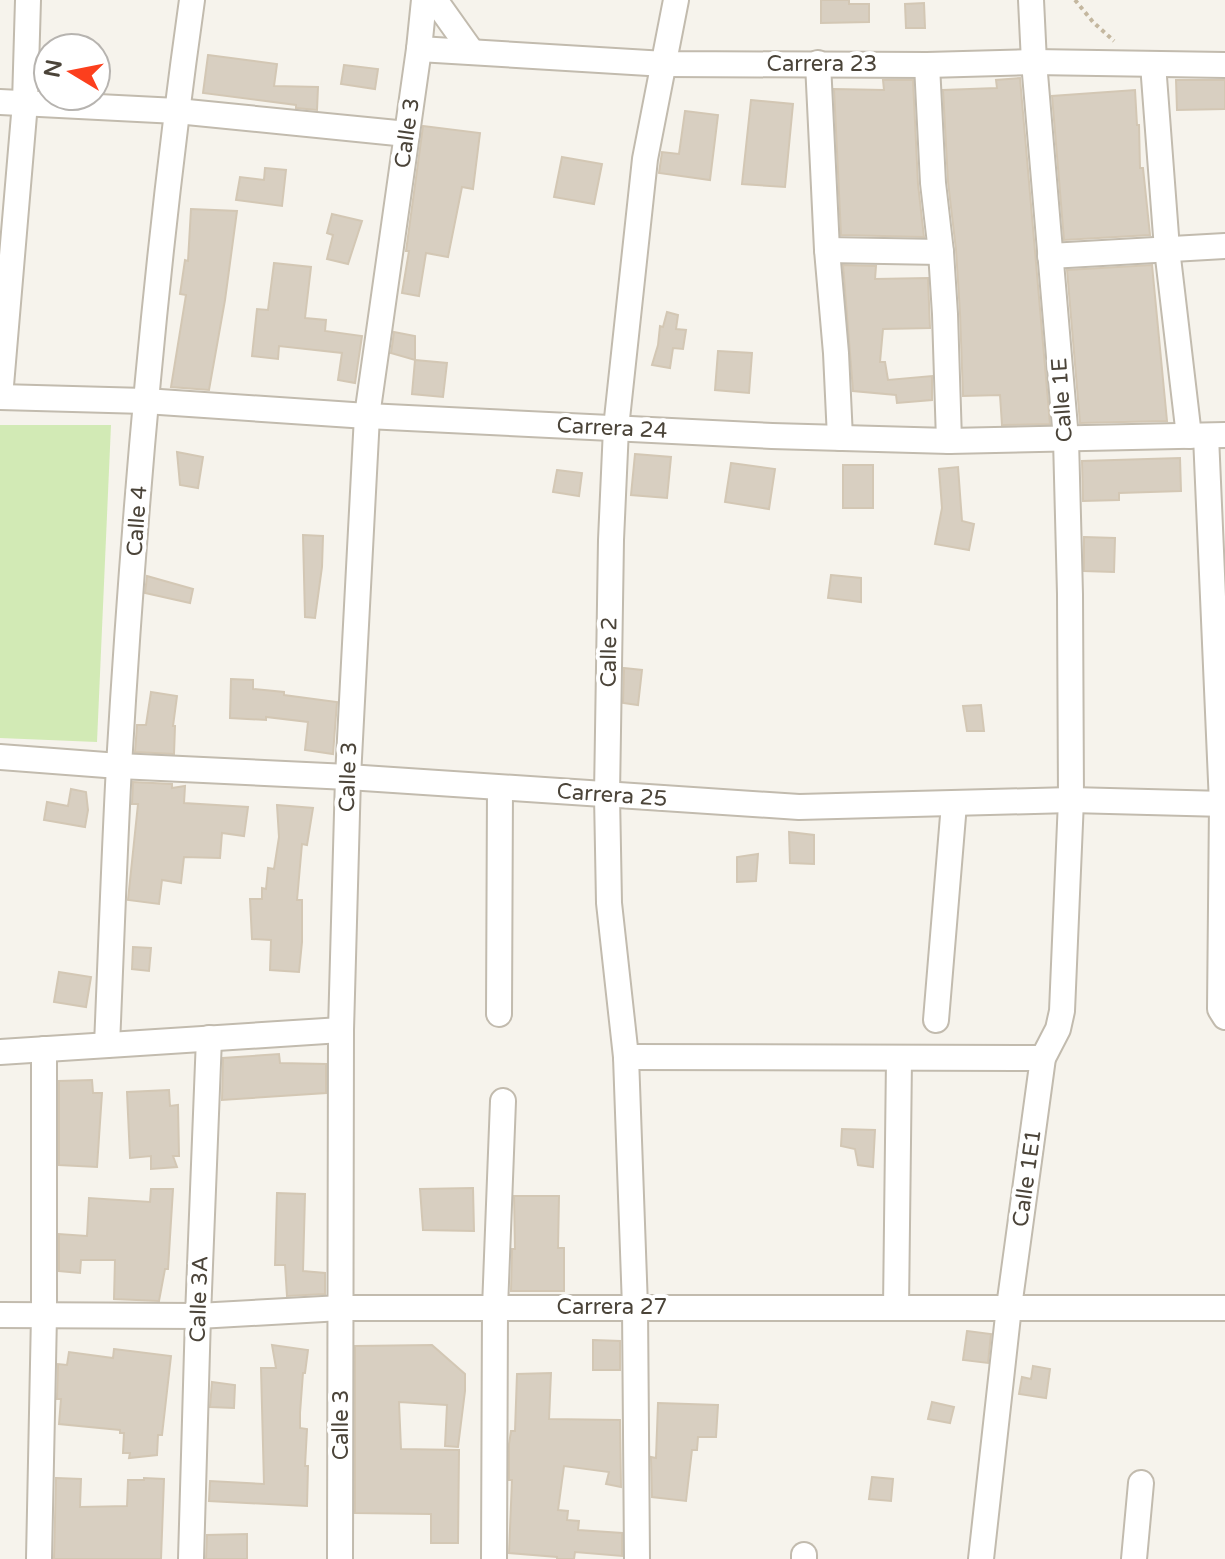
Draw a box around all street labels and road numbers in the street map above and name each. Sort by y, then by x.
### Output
street label: Carrera 23 [767,51,877,77]
street label: Calle 3 [389,96,425,170]
street label: Calle 1E [1046,357,1078,443]
street label: Carrera 24 [556,412,668,444]
street label: Calle 4 [122,485,152,557]
street label: Calle 2 [595,616,623,688]
street label: Calle 3 [334,741,362,813]
street label: Carrera 25 [556,778,668,812]
street label: Calle 1E1 [1007,1127,1047,1229]
street label: Calle 3A [184,1255,214,1343]
street label: Carrera 27 [557,1294,667,1320]
street label: Calle 3 [328,1390,354,1460]

